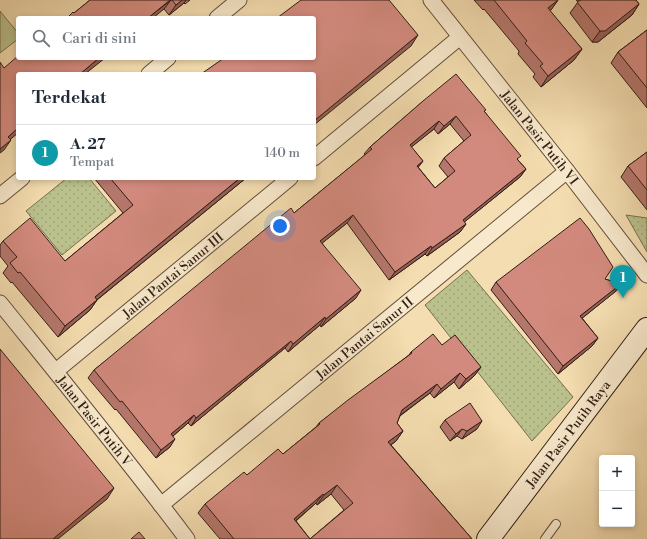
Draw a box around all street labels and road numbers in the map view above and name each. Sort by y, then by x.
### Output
street label: Jalan Pasir Putih VI [496,86,581,188]
street label: Jalan Pantai Sanur III [119,229,227,323]
street label: Jalan Pantai Sanur II [312,294,417,384]
street label: Jalan Pasir Putih V [52,372,135,470]
street label: Jalan Pasir Putih Raya [522,377,614,492]

